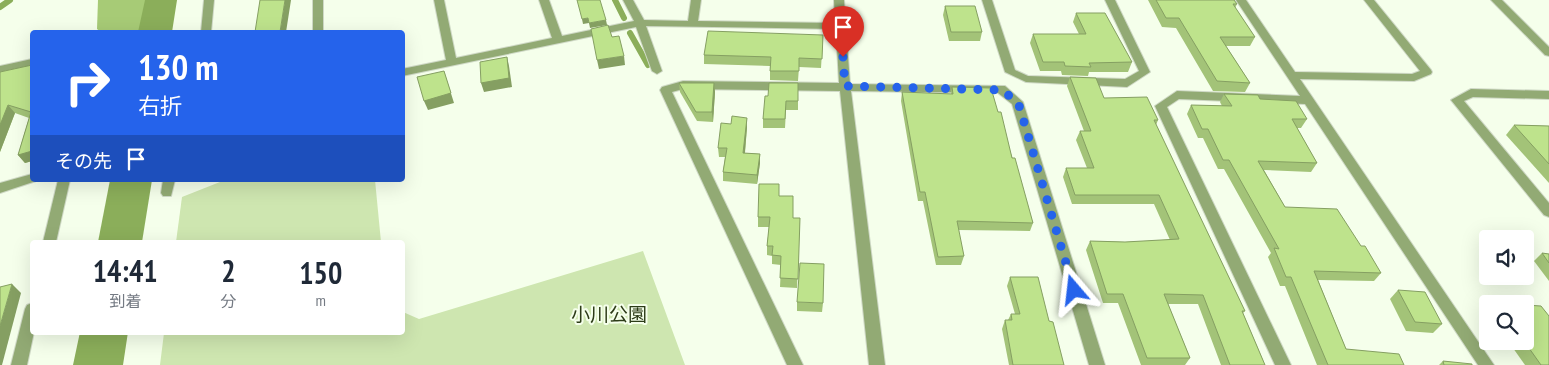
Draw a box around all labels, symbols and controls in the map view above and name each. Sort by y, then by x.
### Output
pin [822,6,864,57]
icon: arrive [829,13,857,41]
text: 130 m [138,44,219,90]
icon: right [55,50,120,115]
text: 右折 [138,92,182,120]
icon: arrive [122,145,150,173]
text: その先 [55,149,112,173]
map controls [1479,230,1534,350]
button: sound [1479,230,1534,285]
text: 14:41 [93,251,158,290]
text: 2 [221,251,236,290]
text: 150 [299,253,342,292]
position arrow [1047,263,1099,315]
text: m [316,290,326,310]
text: 到着 [109,291,141,311]
text: 分 [220,291,236,311]
button: search [1479,295,1534,350]
park label: 小川公園 [571,302,647,326]

